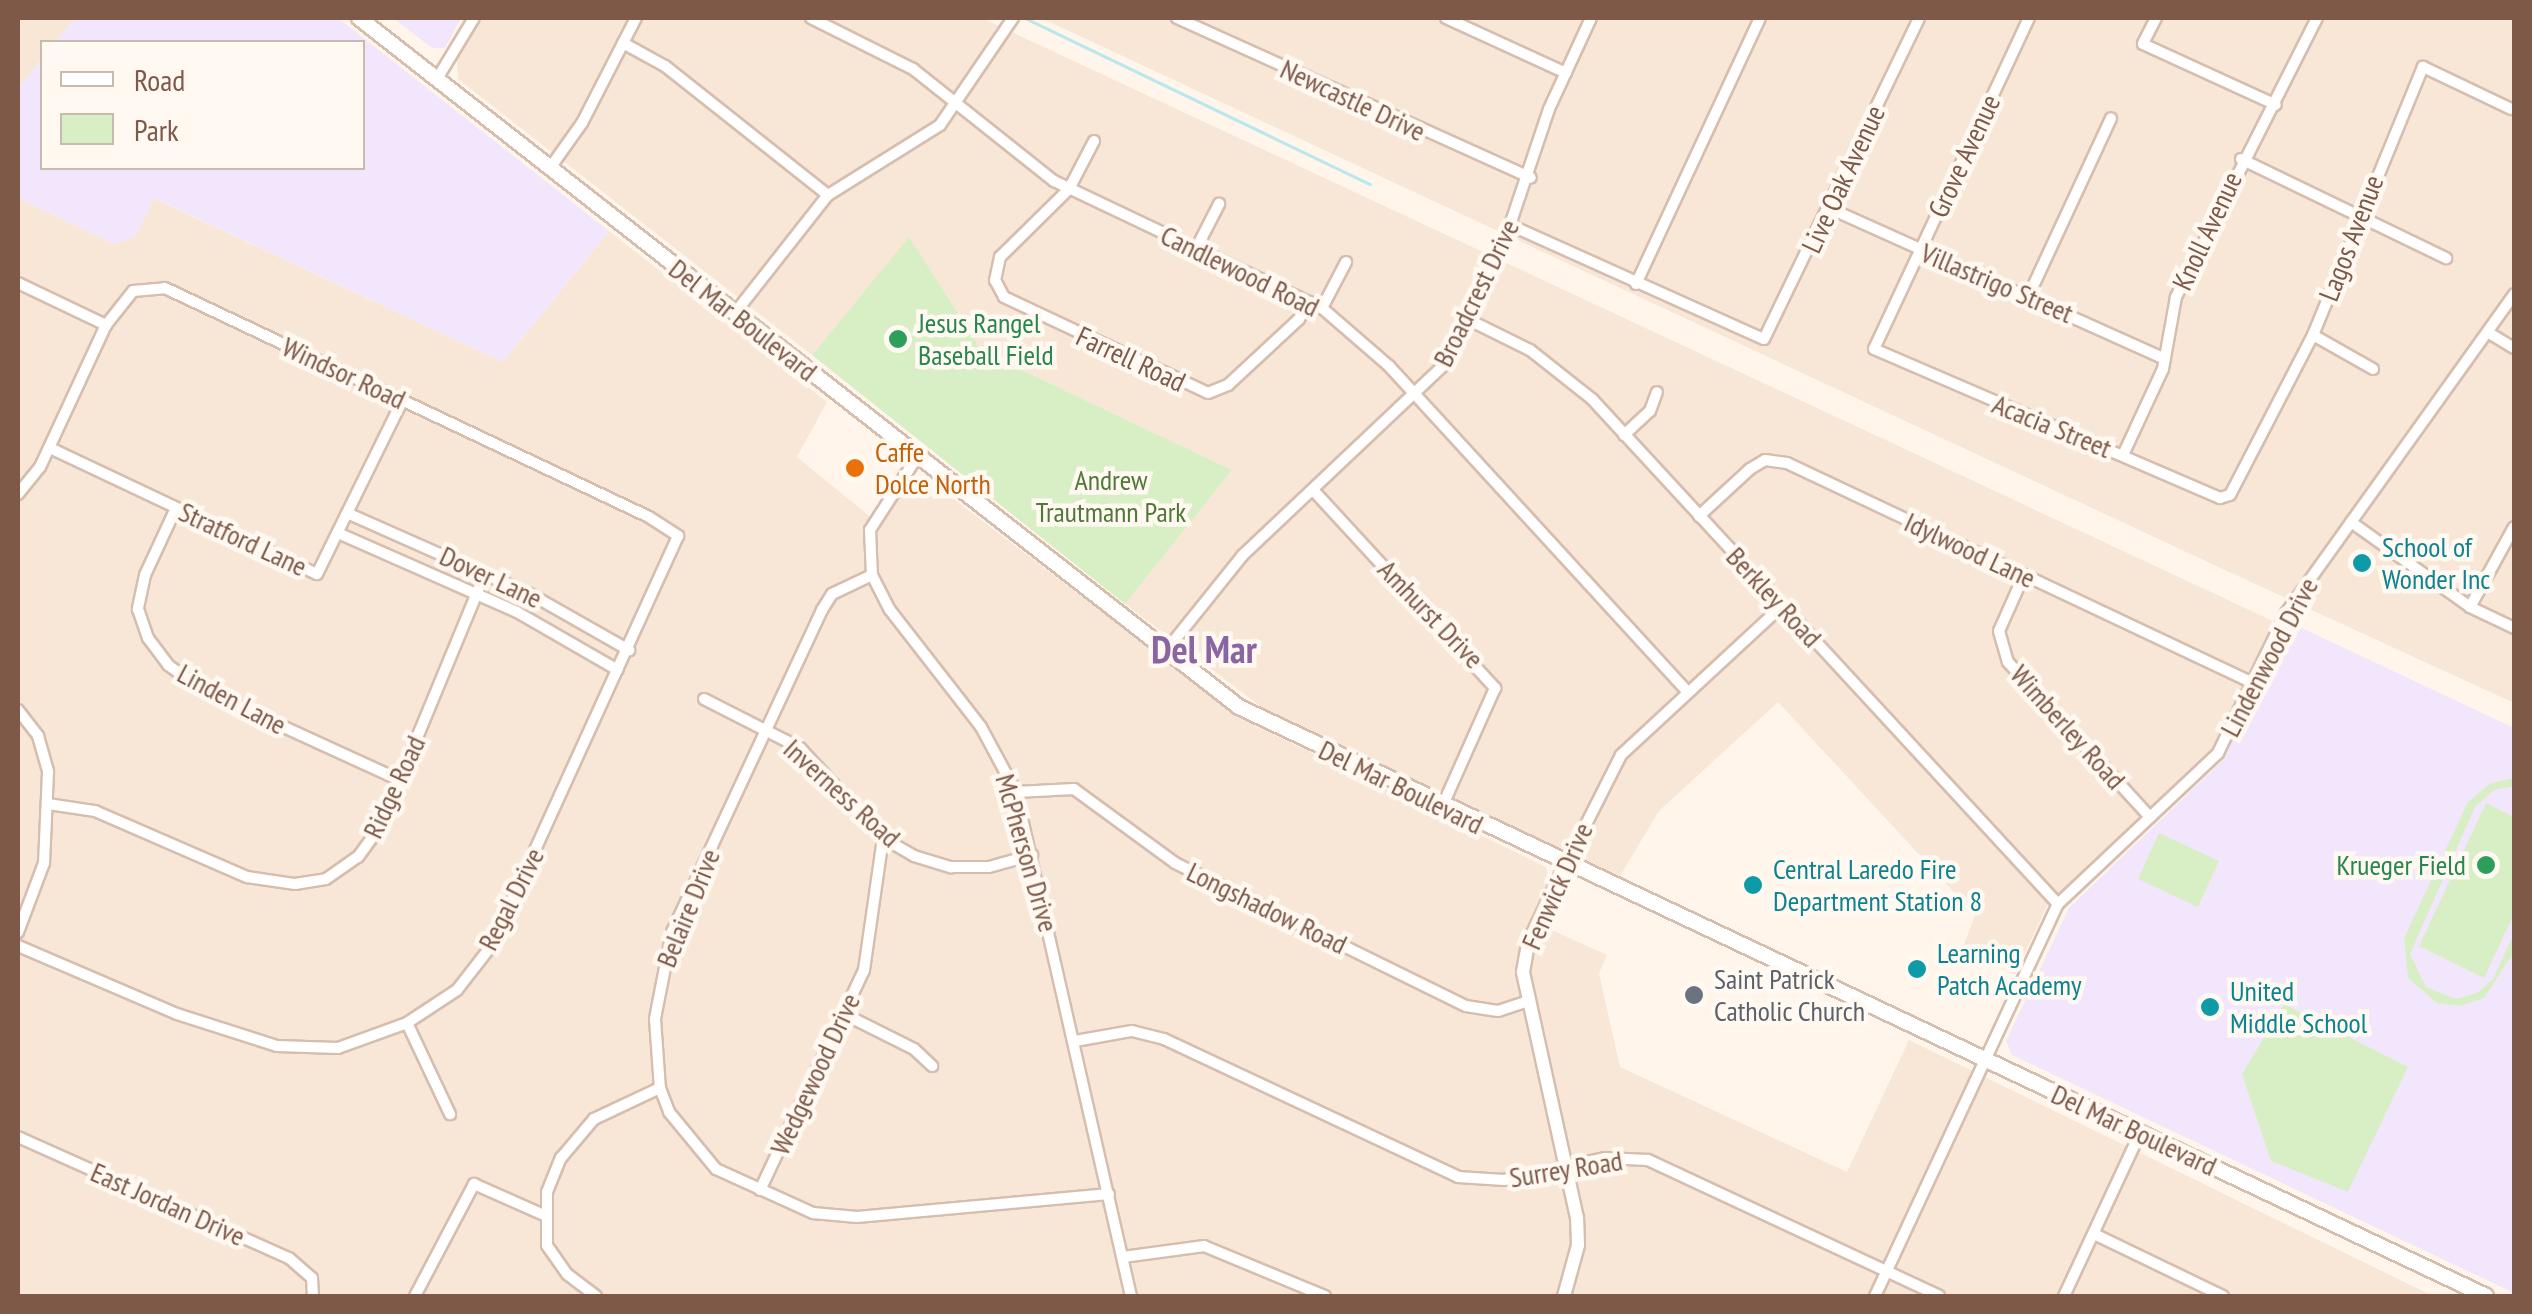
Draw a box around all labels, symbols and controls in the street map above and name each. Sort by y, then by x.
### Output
legend [40,40,365,170]
street label: Newcastle Drive [1275,52,1431,148]
text: Road [134,60,185,99]
street label: Grove Avenue [1921,89,2007,223]
street label: Live Oak Avenue [1794,99,1892,259]
text: Park [134,110,179,149]
street label: Knoll Avenue [2165,166,2249,296]
street label: Lagos Avenue [2312,170,2390,306]
street label: Broadcrest Drive [1426,214,1526,372]
street label: Candlewood Road [1155,218,1325,324]
street label: Villastrigo Street [1916,236,2078,330]
street label: Del Mar Boulevard [662,252,824,388]
place label: Jesus Rangel Baseball Field [918,306,1054,372]
street label: Farrell Road [1071,319,1191,399]
marker: Jesus Rangel Baseball Field [887,328,909,350]
street label: Windsor Road [277,330,411,416]
street label: Acacia Street [1988,387,2116,465]
place label: Caffe Dolce North [875,435,991,501]
marker: Caffe Dolce North [844,457,866,479]
park label: Andrew Trautmann Park [1036,463,1186,529]
street label: Stratford Lane [174,495,312,583]
street label: Idylwood Lane [1899,505,2041,595]
place label: School of Wonder Inc [2382,530,2490,596]
street label: Dover Lane [435,539,547,615]
street label: Berkley Road [1719,540,1829,654]
marker: School of Wonder Inc [2351,552,2373,574]
street label: Amhurst Drive [1371,553,1491,675]
street label: Lindenwood Drive [2213,572,2325,742]
district label: Del Mar [1151,626,1257,672]
street label: Linden Lane [172,656,292,742]
street label: Wimberley Road [2003,658,2133,796]
street label: Ridge Road [356,731,432,843]
street label: Inverness Road [777,732,907,854]
street label: Del Mar Boulevard [1314,733,1488,841]
street label: McPherson Drive [988,770,1066,936]
street label: Fenwick Drive [1514,817,1600,955]
street label: Regal Drive [471,842,551,956]
street label: Belaire Drive [649,844,727,972]
place label: Krueger Field [2337,848,2466,882]
place label: Central Laredo Fire Department Station 8 [1773,852,1982,918]
marker: Krueger Field [2475,854,2497,876]
street label: Longshadow Road [1181,855,1353,961]
marker: Central Laredo Fire Department Station 8 [1742,874,1764,896]
place label: Learning Patch Academy [1937,936,2082,1002]
marker: Learning Patch Academy [1906,958,1928,980]
place label: Saint Patrick Catholic Church [1714,962,1866,1028]
place label: United Middle School [2230,974,2367,1040]
marker: Saint Patrick Catholic Church [1683,984,1705,1006]
street label: Wedgewood Drive [763,988,867,1160]
marker: United Middle School [2199,996,2221,1018]
street label: Del Mar Boulevard [2046,1077,2222,1183]
street label: Surrey Road [1507,1143,1625,1195]
street label: East Jordan Drive [86,1155,250,1253]

